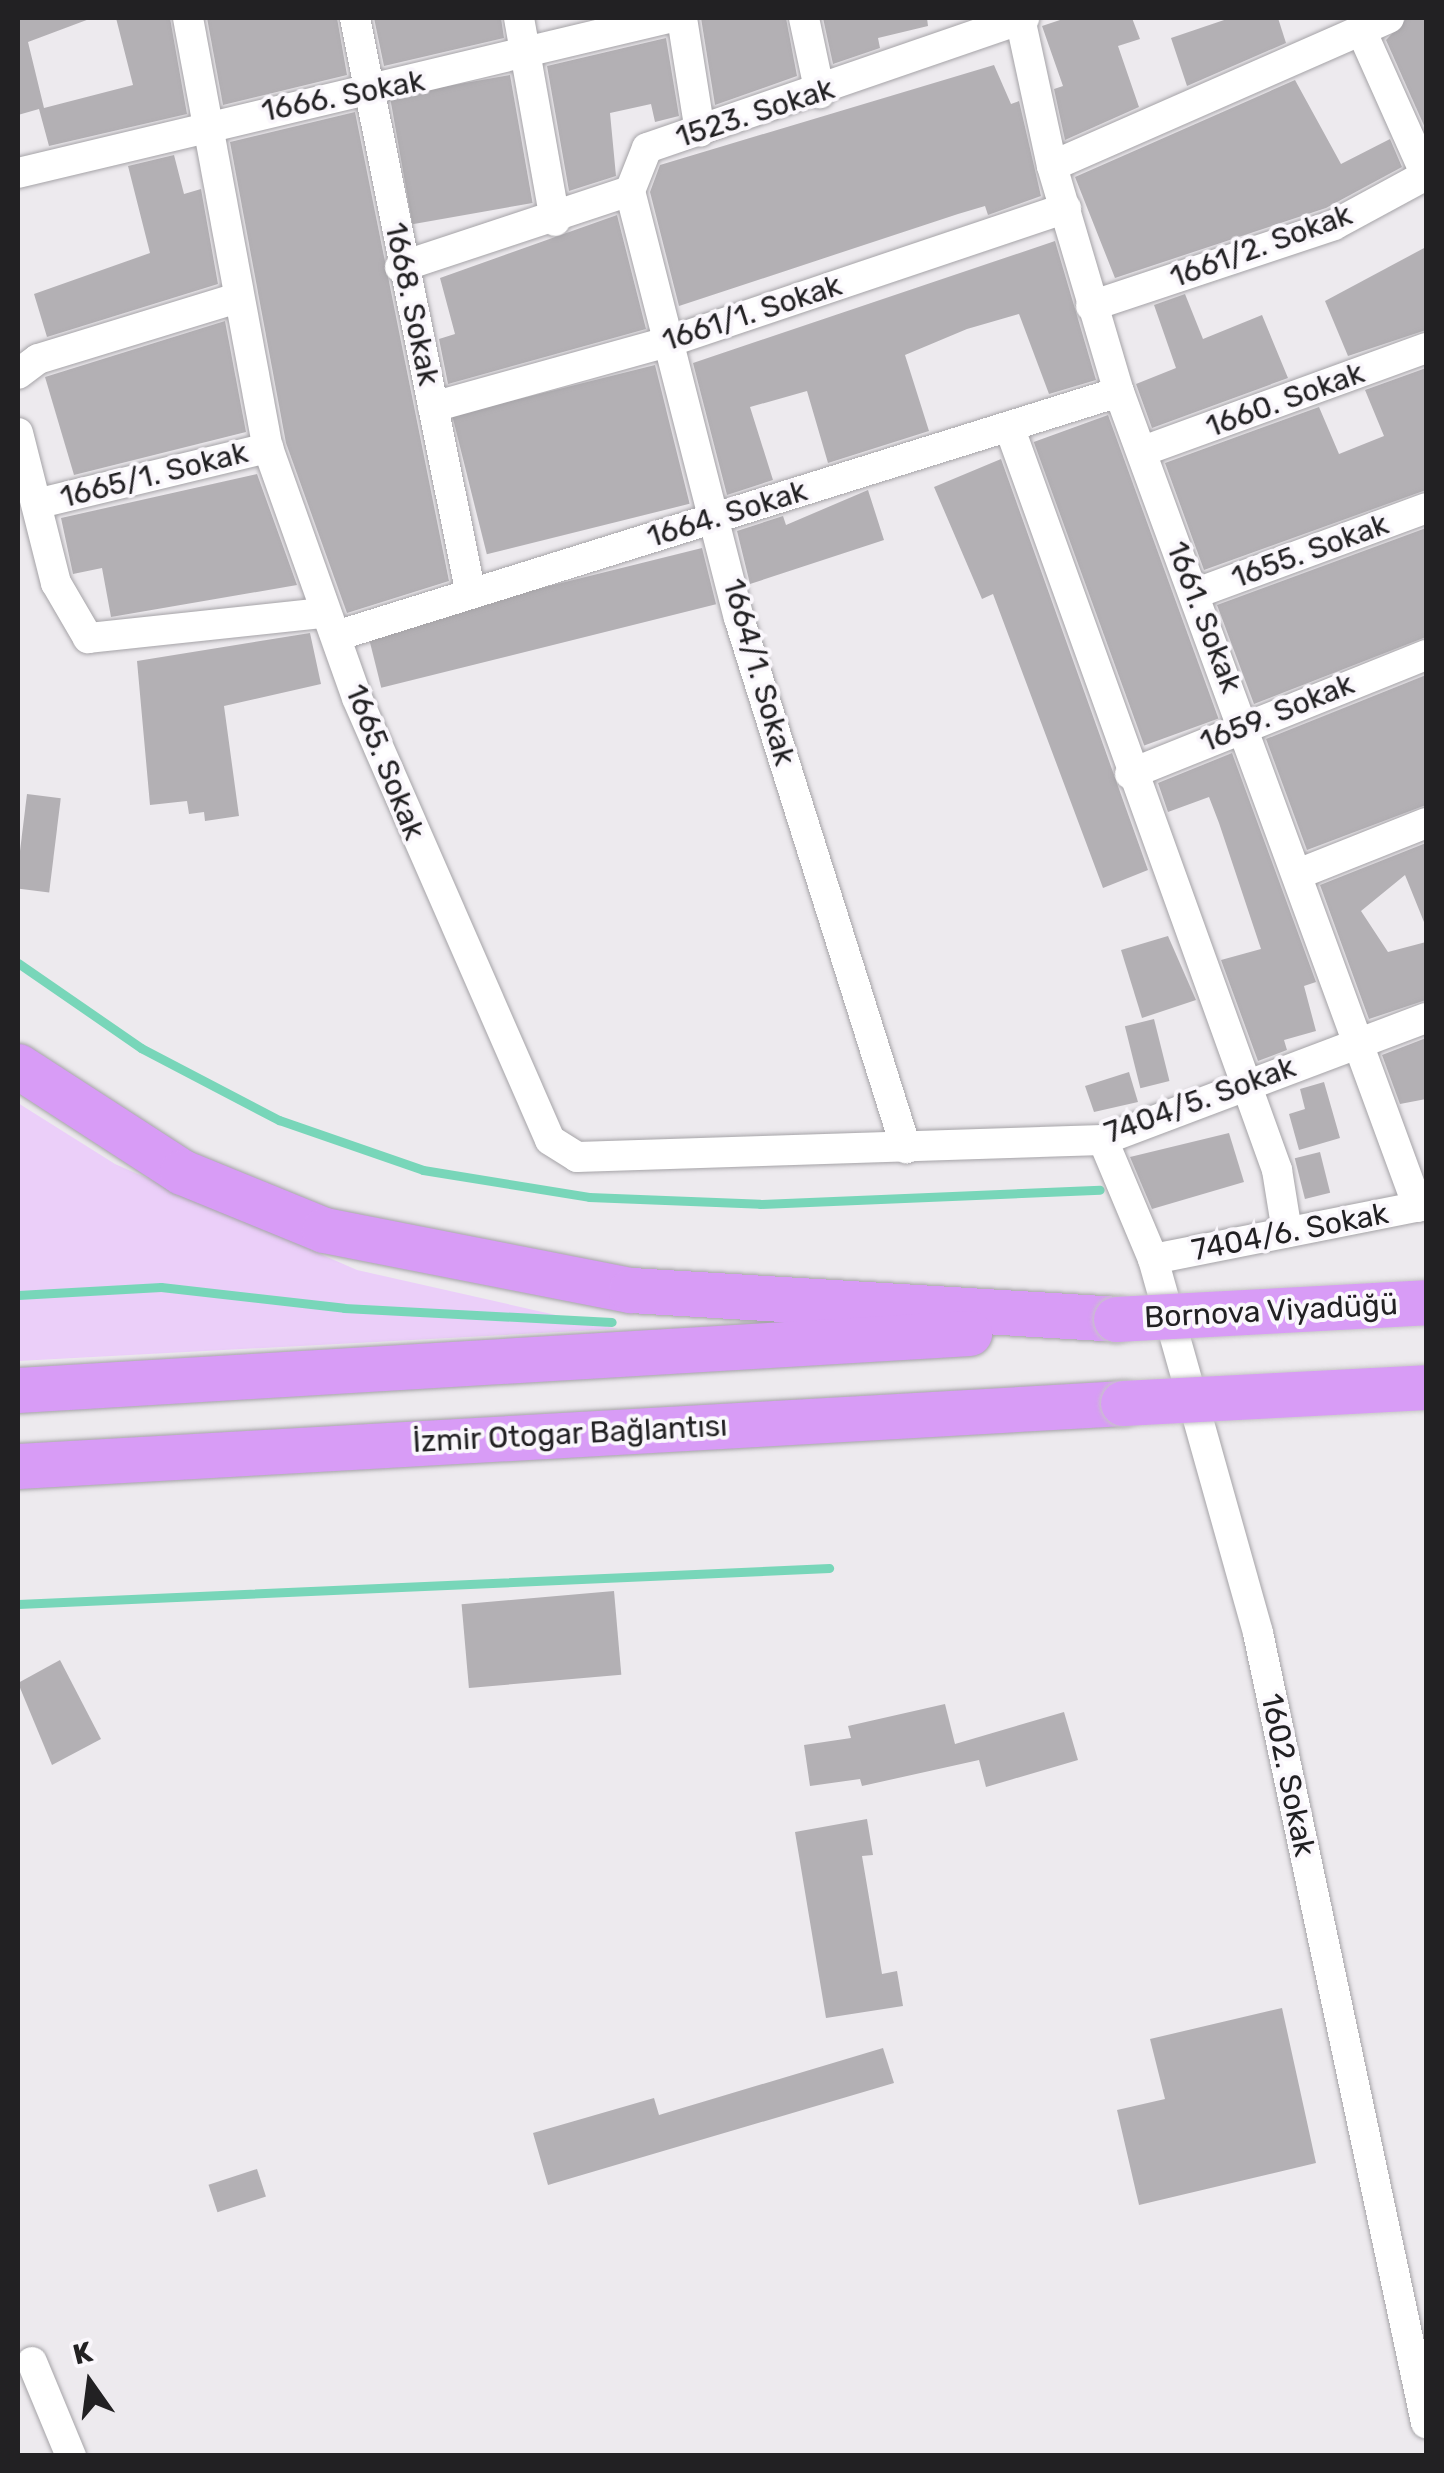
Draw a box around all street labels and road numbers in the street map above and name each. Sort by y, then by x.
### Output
street label: 1666. Sokak [259,63,427,129]
street label: 1523. Sokak [671,70,839,156]
street label: 1661/2. Sokak [1165,196,1357,296]
street label: 1668. Sokak [377,219,447,389]
street label: 1661/1. Sokak [658,267,846,359]
street label: 1660. Sokak [1201,355,1369,445]
street label: 1665/1. Sokak [57,434,251,516]
street label: 1664. Sokak [643,473,811,555]
street label: 1655. Sokak [1227,506,1393,596]
street label: 1661. Sokak [1159,536,1249,698]
street label: 1664/1. Sokak [715,574,803,770]
street label: 1659. Sokak [1195,666,1359,760]
street label: 1665. Sokak [337,679,433,845]
street label: 7404/5. Sokak [1100,1049,1300,1151]
street label: 7404/6. Sokak [1189,1195,1391,1269]
street label: Bornova Viyadüğü [1143,1286,1399,1336]
street label: İzmir Otogar Bağlantısı [411,1408,729,1460]
street label: 1602. Sokak [1253,1690,1323,1860]

